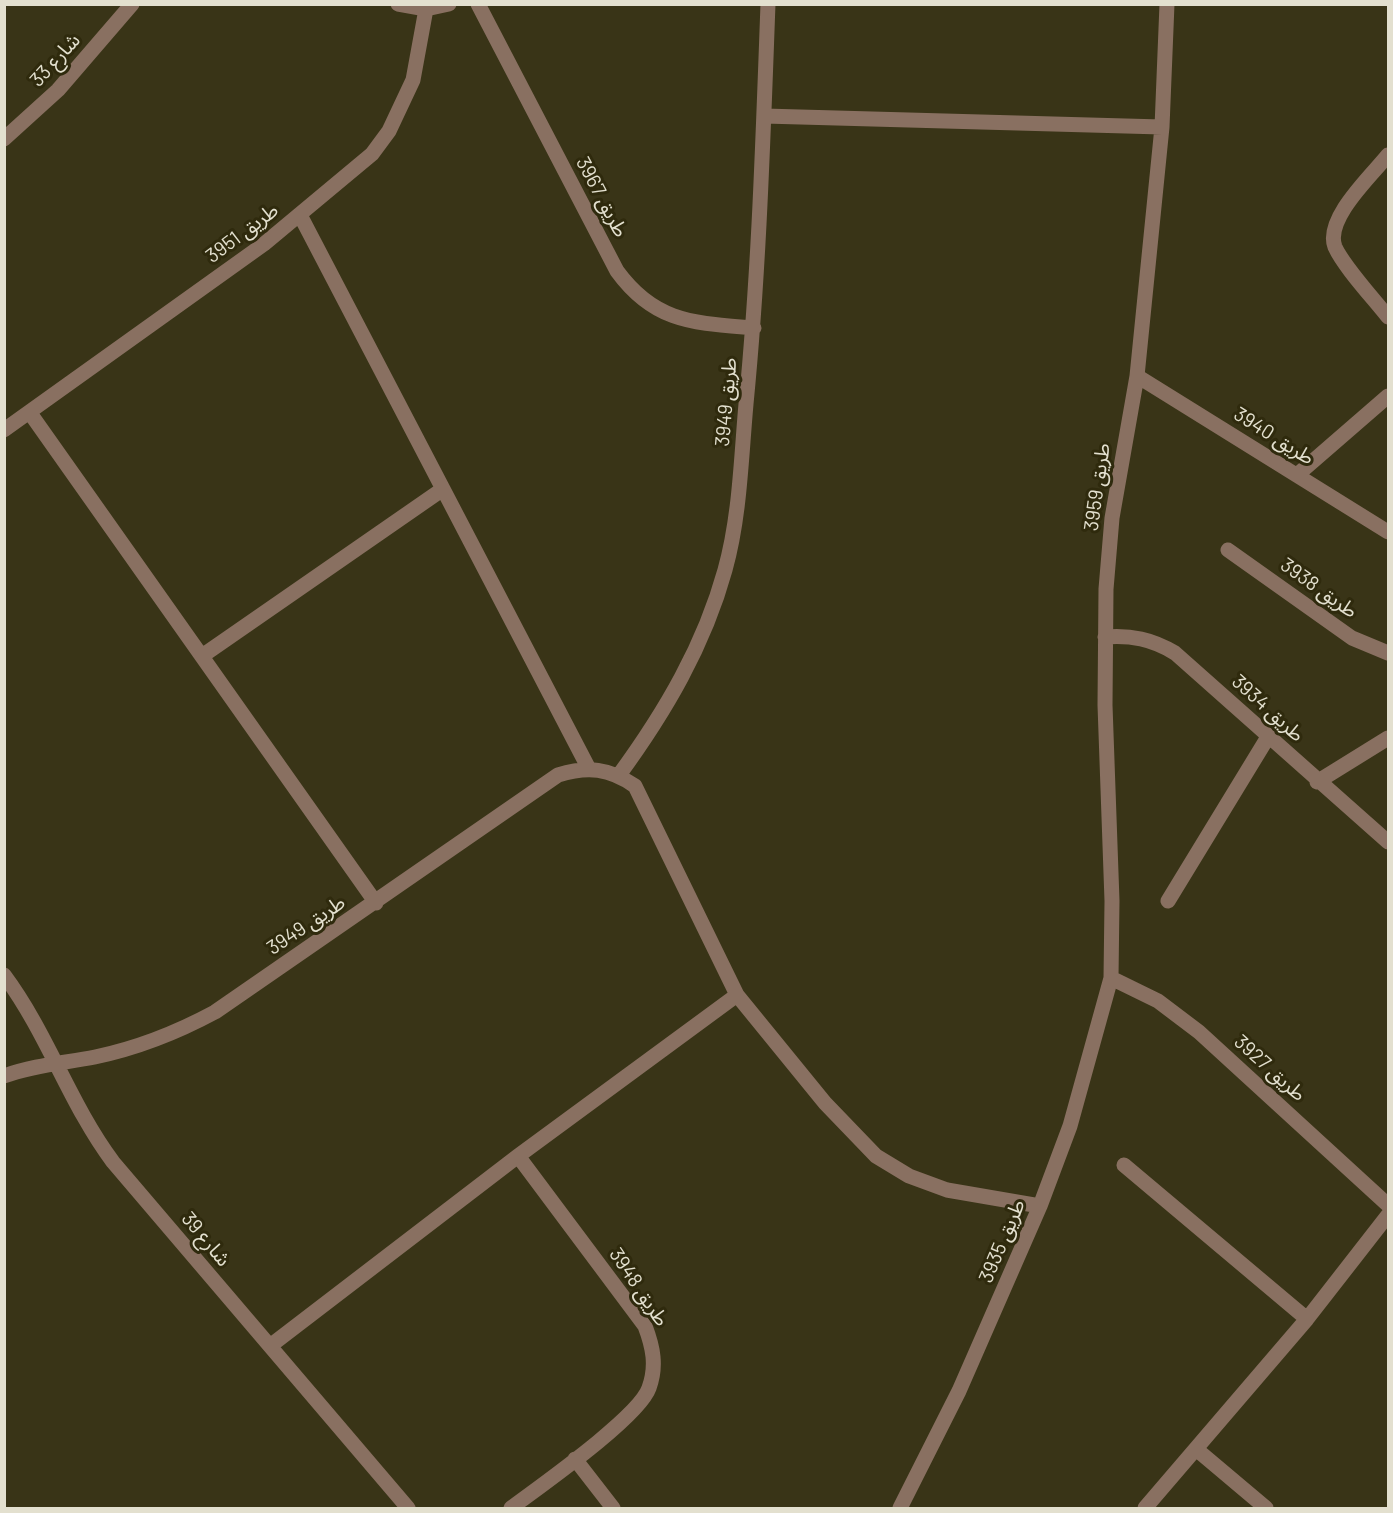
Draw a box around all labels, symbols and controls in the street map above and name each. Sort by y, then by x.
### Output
street label: شارع 33 [25,28,85,92]
street label: طريق 3967 [571,153,633,241]
street label: طريق 3951 [201,198,283,268]
street label: طريق 3949 [710,357,742,447]
street label: طريق 3940 [1229,402,1319,470]
street label: طريق 3959 [1079,442,1115,532]
street label: طريق 3938 [1276,553,1362,623]
street label: طريق 3934 [1227,669,1309,747]
street label: طريق 3949 [262,890,350,960]
street label: طريق 3927 [1229,1030,1311,1106]
street label: طريق 3935 [974,1196,1030,1286]
street label: شارع 39 [176,1207,236,1271]
street label: طريق 3948 [604,1243,674,1331]

